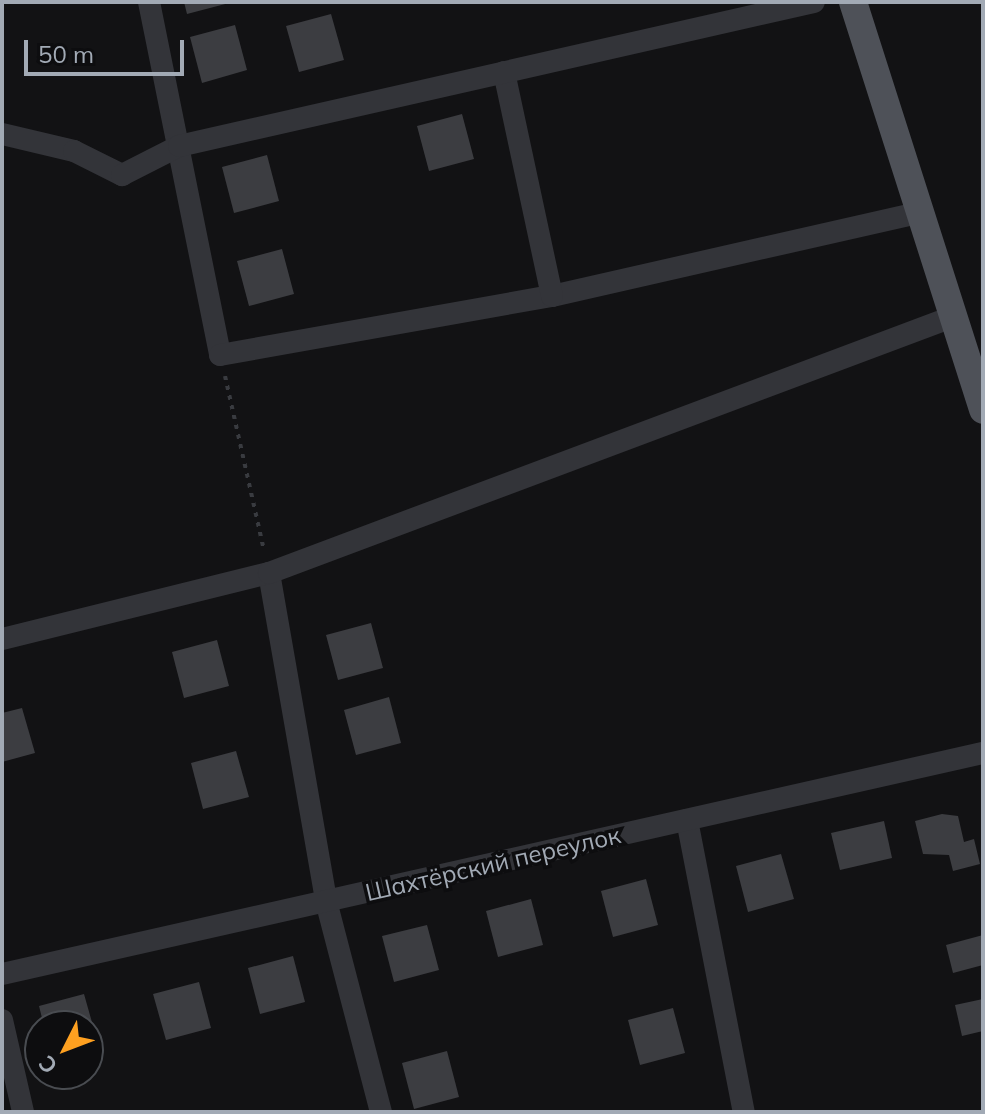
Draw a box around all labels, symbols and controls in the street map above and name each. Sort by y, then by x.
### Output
scale bar [28,24,188,74]
text: 50 m [38,39,94,69]
street label: Шахтёрский переулок [363,821,623,907]
north arrow [24,1010,104,1090]
text: С [32,1050,63,1080]

